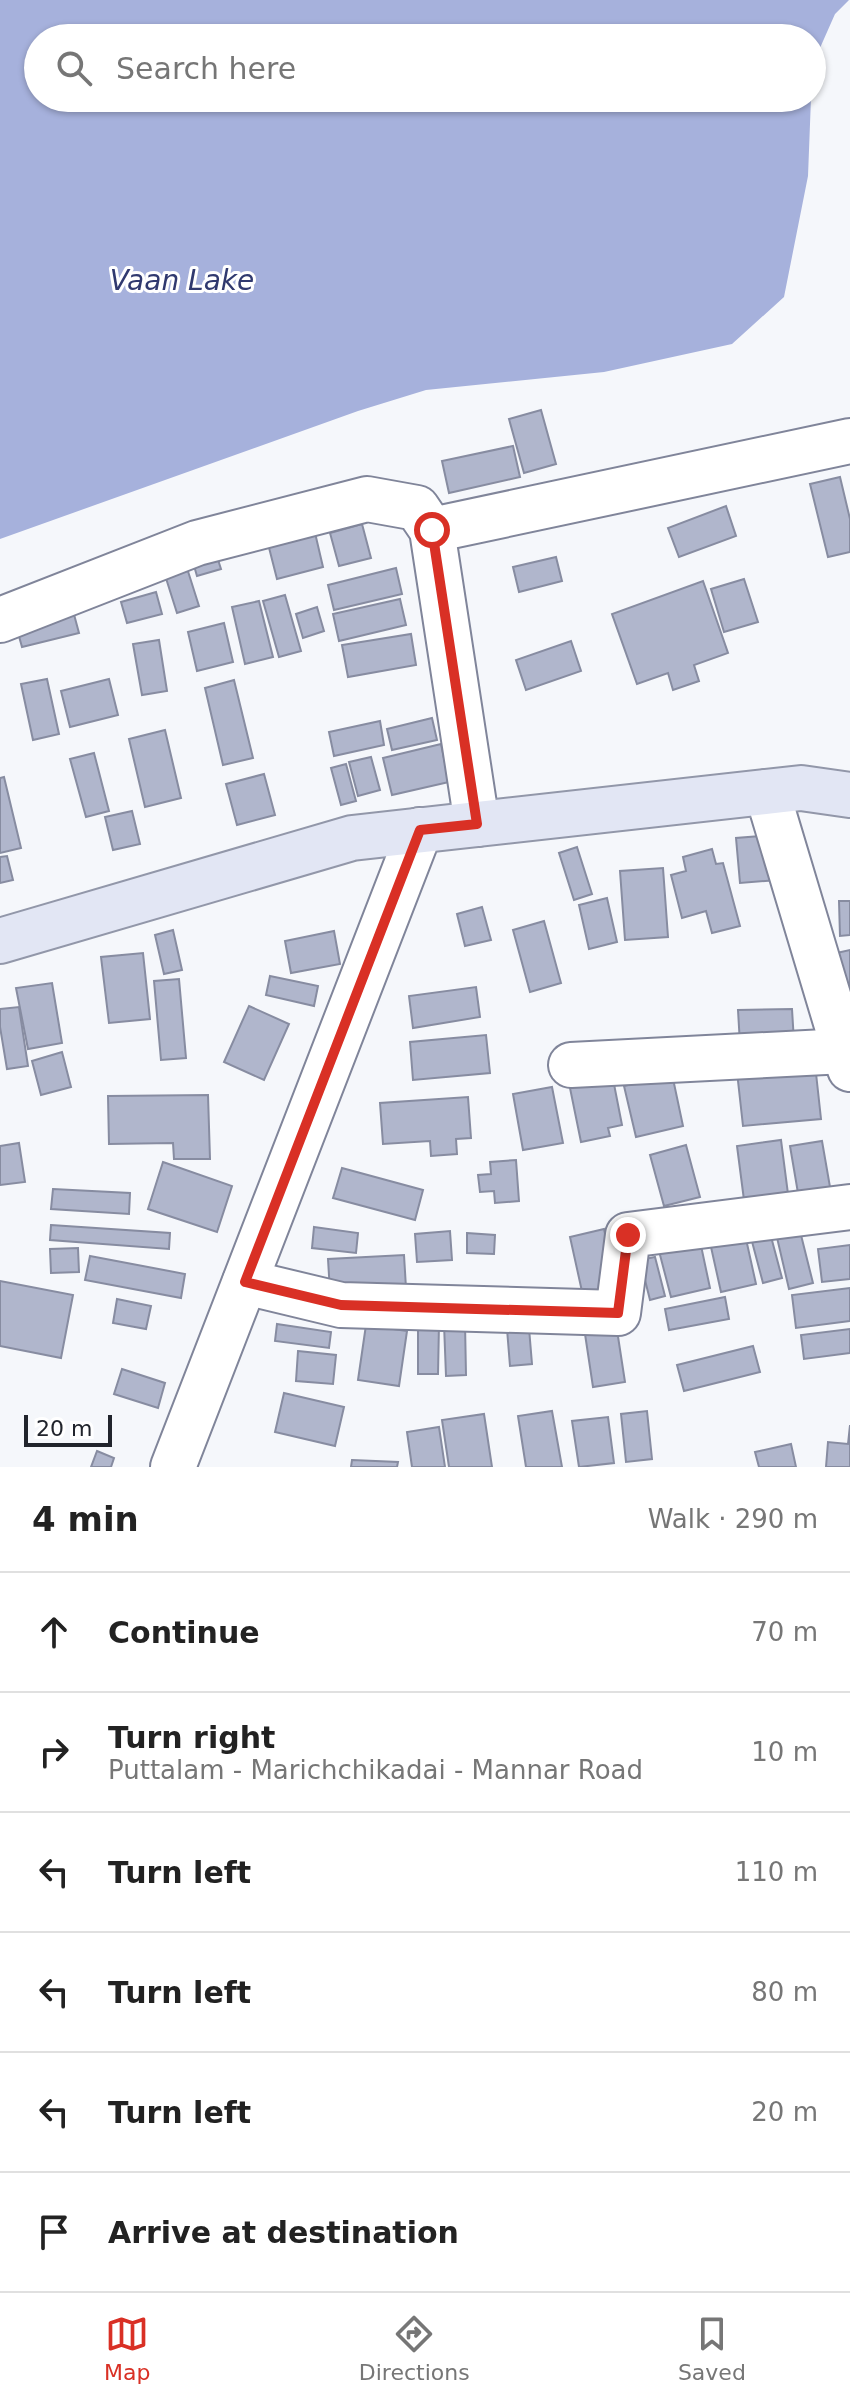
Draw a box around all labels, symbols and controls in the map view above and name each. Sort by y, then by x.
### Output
search box [24,24,826,112]
icon: search [52,46,96,90]
text: Search here [116,51,296,86]
water label: Vaan Lake [110,264,254,297]
route start [414,512,450,548]
route end [610,1217,646,1253]
scale bar [24,1411,112,1447]
text: 20 m [36,1416,92,1441]
text: 4 min [32,1499,139,1539]
text: Walk · 290 m [648,1504,818,1534]
icon: ahead [32,1610,76,1654]
text: Continue [108,1615,260,1650]
text: 70 m [751,1617,818,1647]
text: Turn right [108,1720,275,1755]
icon: right [32,1730,76,1774]
text: 10 m [751,1737,818,1767]
text: Puttalam - Marichchikadai - Mannar Road [108,1755,643,1785]
icon: left [32,1850,76,1894]
text: Turn left [108,1855,251,1890]
text: 110 m [735,1857,818,1887]
icon: left [32,1970,76,2014]
text: Turn left [108,1975,251,2010]
text: 80 m [751,1977,818,2007]
icon: left [32,2090,76,2134]
text: Turn left [108,2095,251,2130]
text: 20 m [751,2097,818,2127]
icon: arrive [32,2210,76,2254]
text: Arrive at destination [108,2215,459,2250]
tab: Map [104,2312,151,2385]
tab: Directions [359,2312,470,2385]
tab: Saved [678,2312,746,2385]

